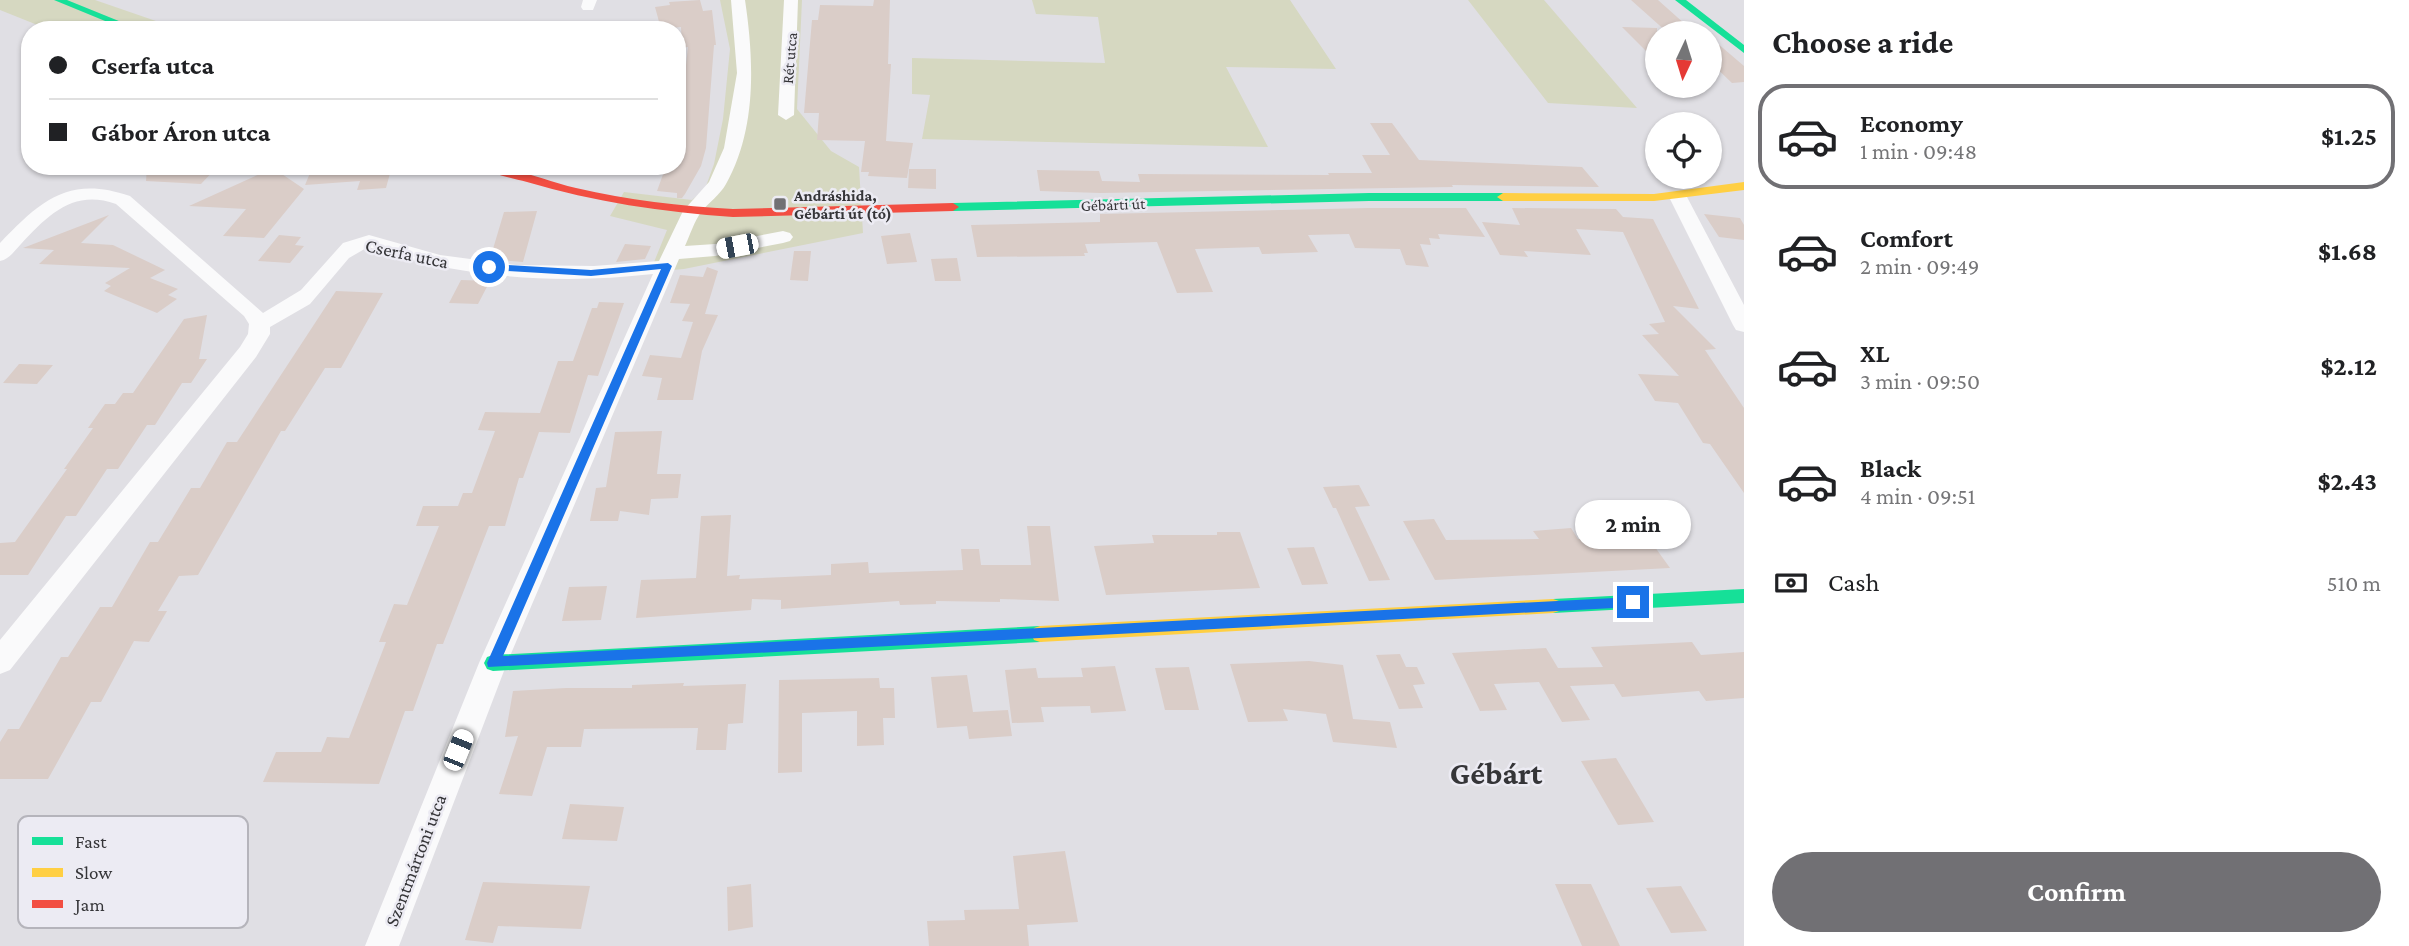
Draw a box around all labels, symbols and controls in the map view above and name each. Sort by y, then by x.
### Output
north arrow [1645,21,1722,98]
map controls [1645,21,1722,189]
text: Choose a ride [1772,24,1953,60]
street label: Rét utca [779,31,800,85]
text: Cserfa utca [91,51,214,80]
icon: car [1776,105,1839,168]
text: Economy [1860,109,1963,138]
button: locate [1645,112,1722,189]
text: Gábor Áron utca [91,118,270,147]
text: $1.25 [2321,122,2377,151]
text: 1 min · 09:48 [1860,138,1977,164]
place label: Andráshida, Gébárti út (tó) [793,187,892,223]
street label: Gébárti út [1080,195,1146,214]
marker: Andráshida, Gébárti út (tó) [772,196,788,212]
icon: car [1776,220,1839,283]
text: Comfort [1860,224,1953,253]
car [715,232,760,260]
street label: Cserfa utca [363,234,451,273]
text: $1.68 [2318,237,2377,266]
route start [473,251,505,283]
text: 2 min · 09:49 [1860,253,1979,279]
icon: car [1776,335,1839,398]
text: XL [1860,339,1889,368]
text: $2.12 [2321,352,2377,381]
text: 3 min · 09:50 [1860,368,1980,394]
icon: car [1776,450,1839,513]
text: Black [1860,454,1921,483]
text: $2.43 [2317,467,2377,496]
text: 4 min · 09:51 [1860,483,1975,509]
callout: 2 min [1575,500,1691,550]
text: 2 min [1605,511,1661,537]
icon: cash [1772,564,1810,602]
text: Cash [1828,568,1879,597]
text: 510 m [2327,570,2381,596]
route end [1617,586,1649,618]
car [441,727,476,773]
district label: Gébárt [1450,755,1543,791]
street label: Szentmártoni utca [381,791,450,929]
legend [18,816,248,928]
text: Fast [75,831,107,852]
button: Confirm [1772,852,2381,932]
text: Slow [75,862,112,883]
text: Jam [73,894,105,915]

